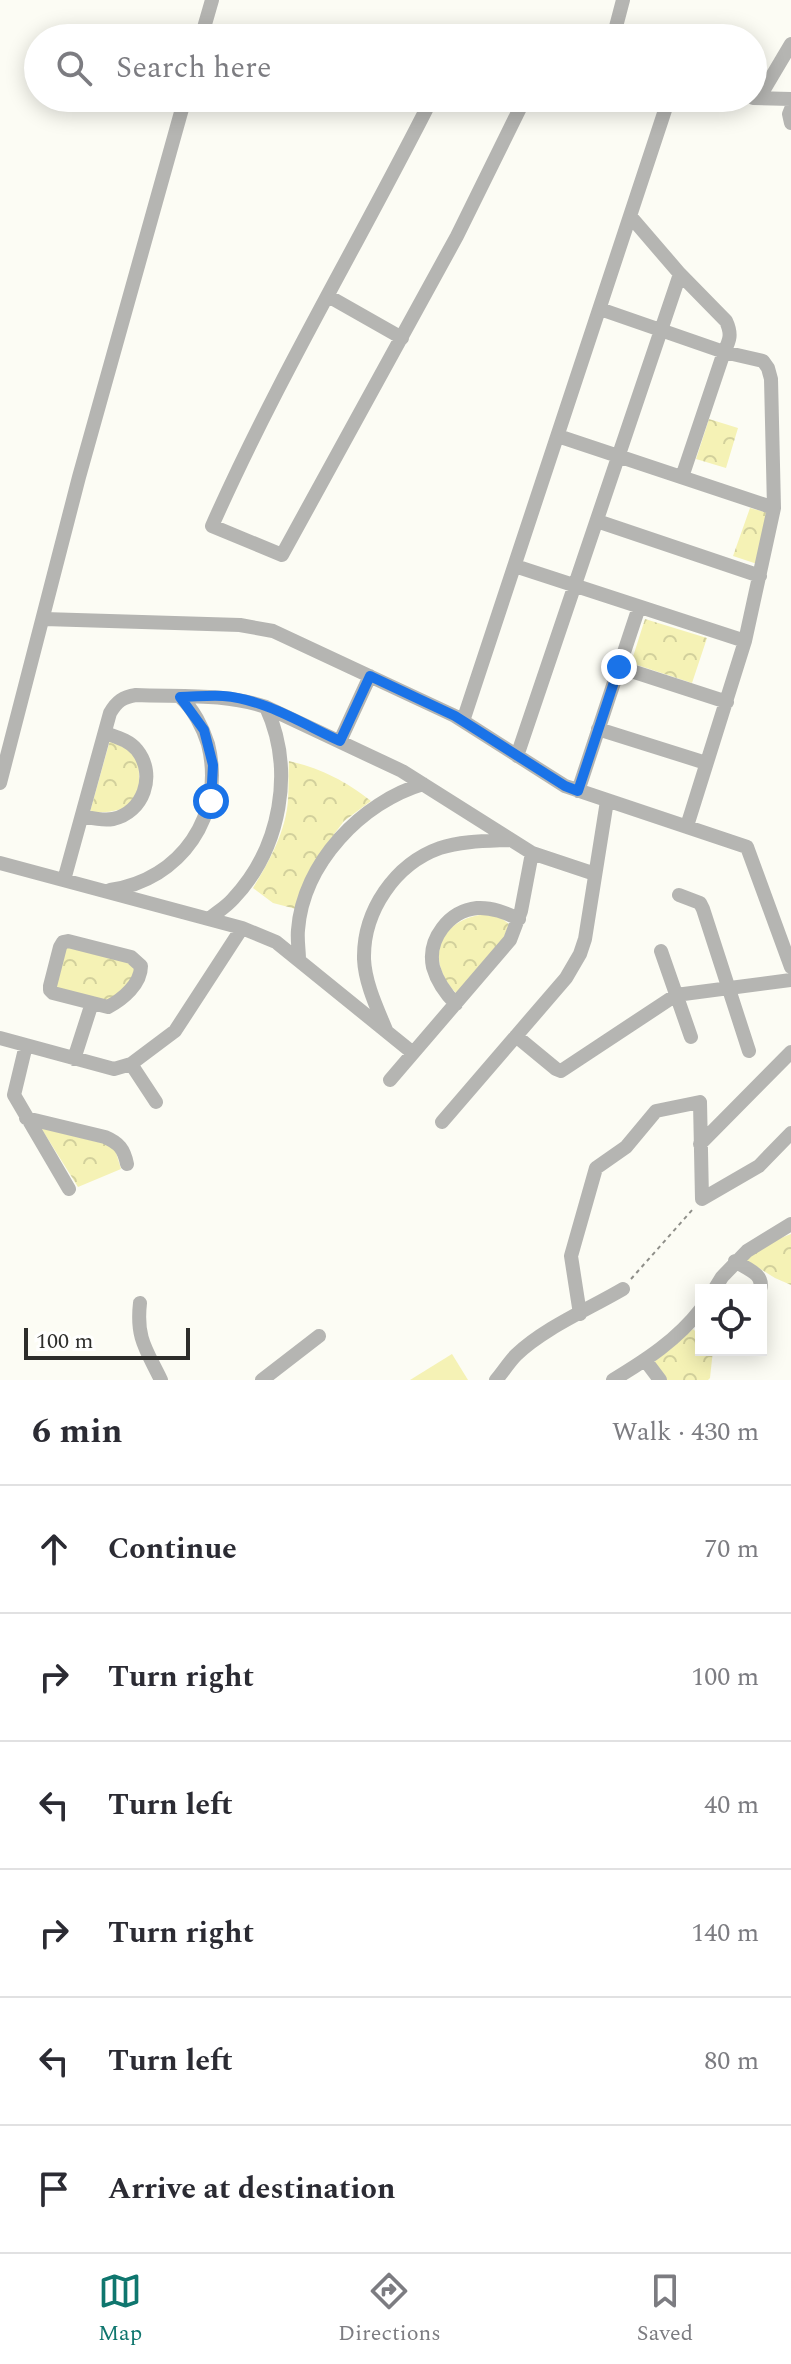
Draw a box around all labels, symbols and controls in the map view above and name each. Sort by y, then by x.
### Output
search box [24,24,767,112]
text: Search here [116,45,272,91]
icon: search [52,46,96,90]
route end [601,649,637,685]
route start [193,783,229,819]
map controls [695,1284,767,1356]
button: locate [695,1284,767,1356]
scale bar [24,1324,190,1360]
text: 100 m [36,1325,93,1358]
text: 6 min [32,1406,122,1458]
text: Walk · 430 m [612,1412,759,1452]
text: Continue [108,1526,237,1572]
icon: ahead [32,1527,76,1571]
text: 70 m [704,1529,759,1569]
text: Turn right [108,1654,254,1700]
icon: right [32,1655,76,1699]
text: 100 m [691,1657,759,1697]
text: Turn left [108,1782,233,1828]
icon: left [32,1783,76,1827]
text: 40 m [704,1785,759,1825]
text: Turn right [108,1910,254,1956]
icon: right [32,1911,76,1955]
text: 140 m [691,1913,759,1953]
text: Turn left [108,2038,233,2084]
icon: left [32,2039,76,2083]
text: 80 m [704,2041,759,2081]
text: Arrive at destination [108,2166,395,2212]
icon: arrive [32,2167,76,2211]
tab: Map [98,2269,142,2350]
tab: Directions [338,2269,441,2350]
tab: Saved [637,2269,693,2350]

